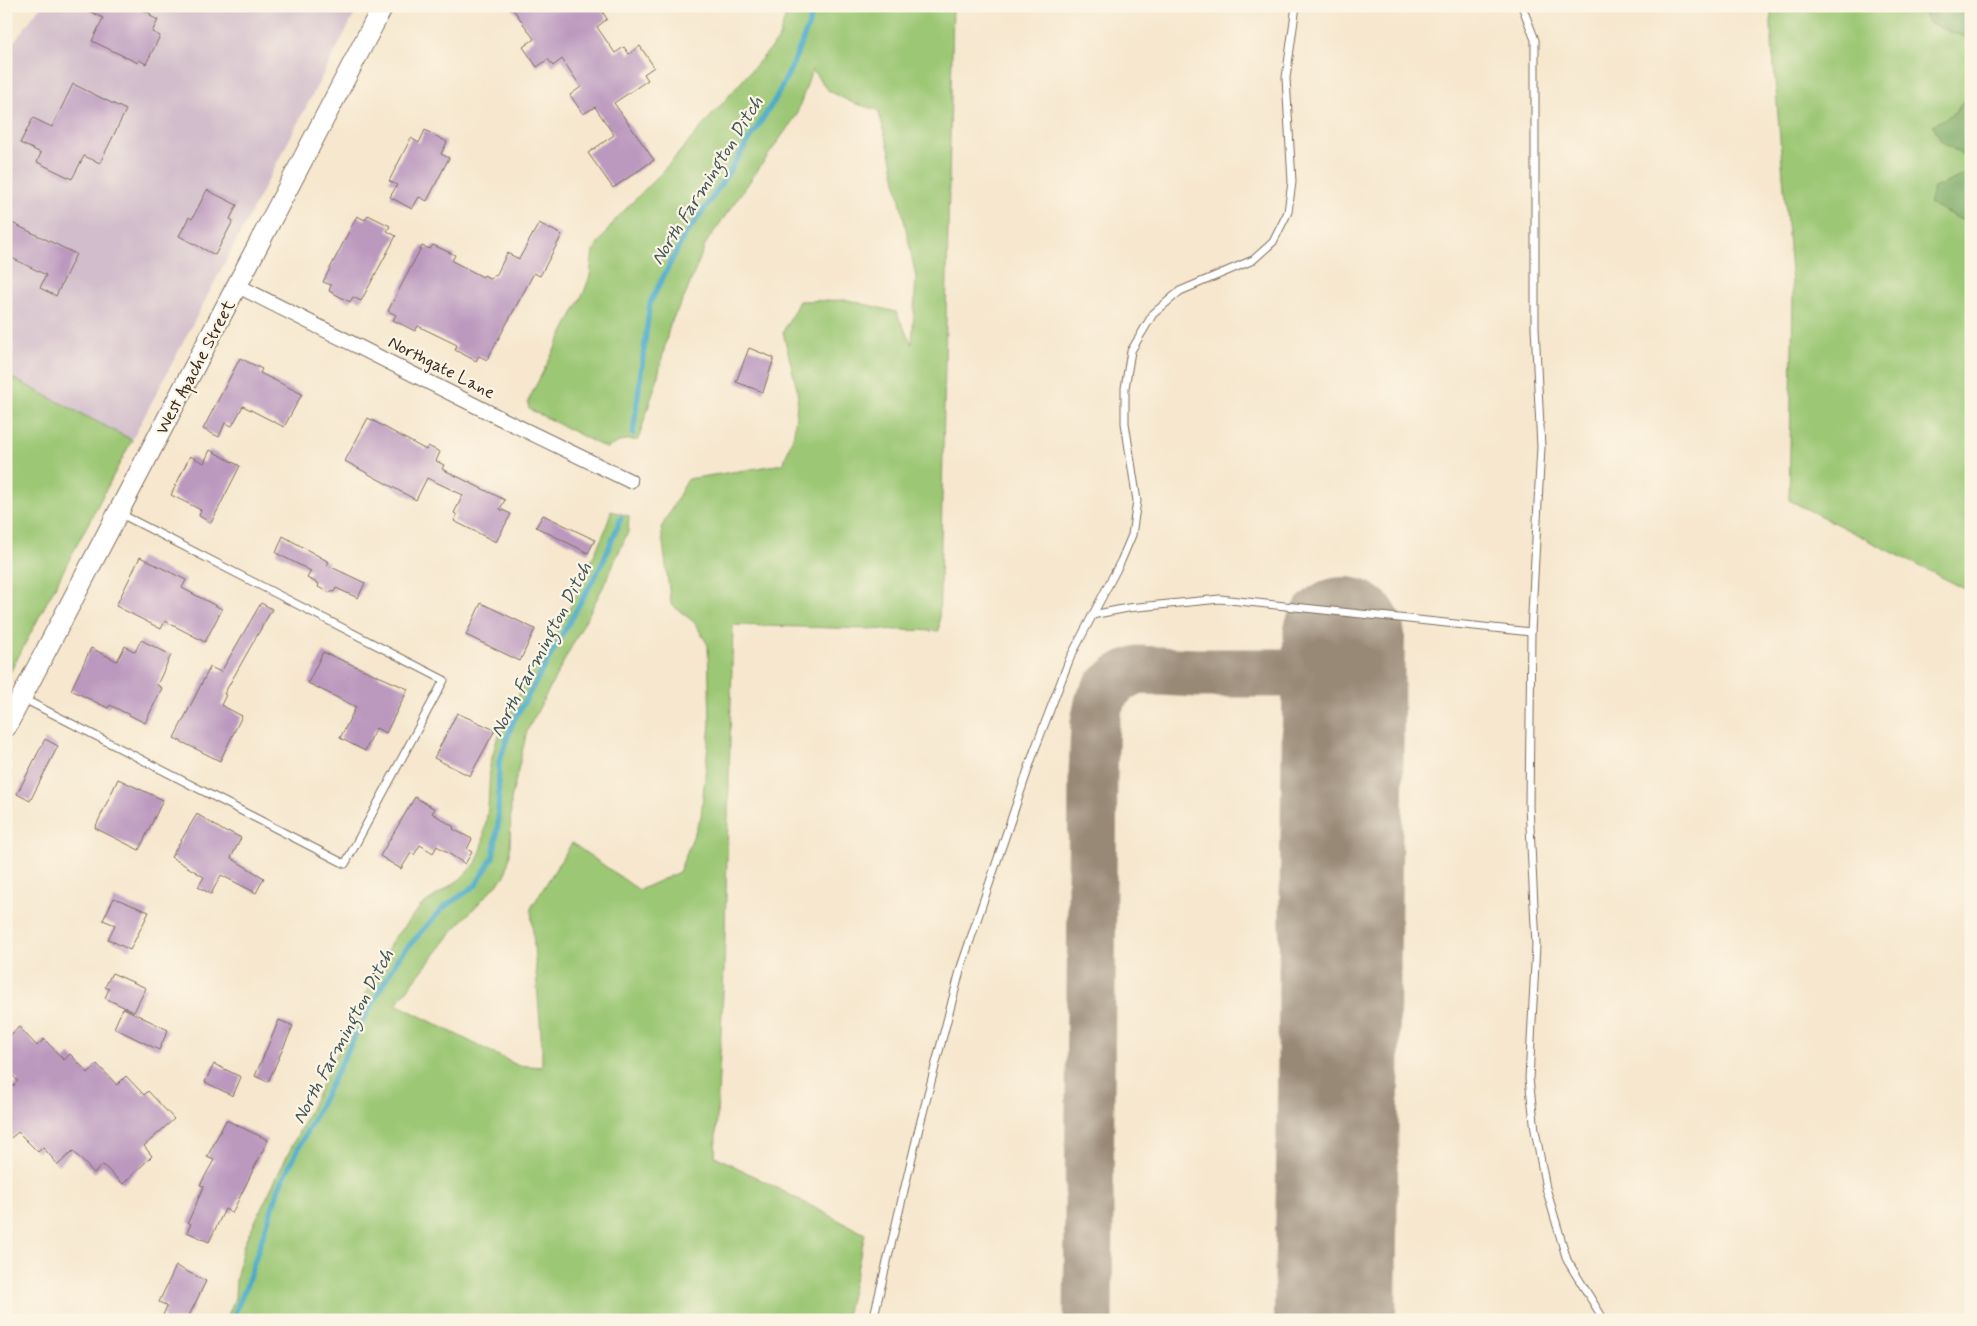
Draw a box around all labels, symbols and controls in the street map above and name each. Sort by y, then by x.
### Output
water label: North Farmington Ditch [645,91,771,271]
street label: West Apache Street [150,296,243,439]
street label: Northgate Lane [384,331,499,405]
water label: North Farmington Ditch [485,558,600,742]
water label: North Farmington Ditch [287,945,402,1129]

